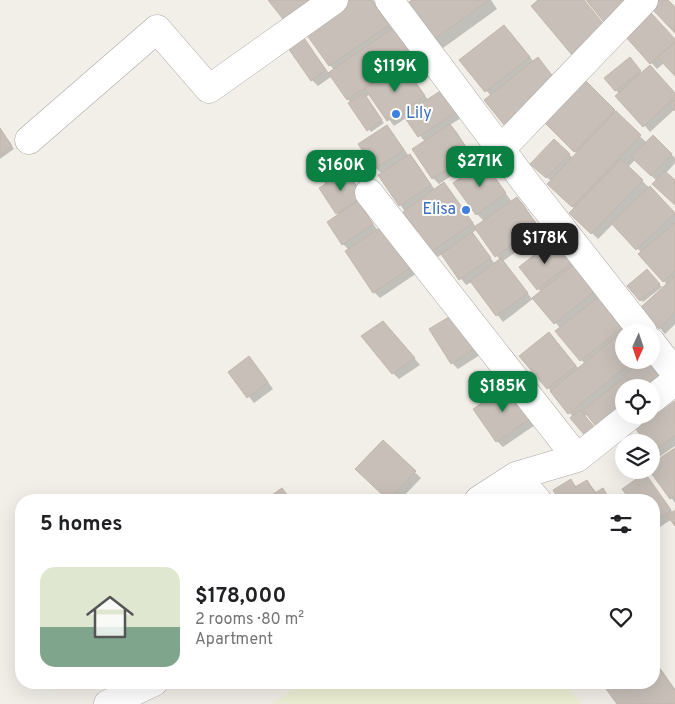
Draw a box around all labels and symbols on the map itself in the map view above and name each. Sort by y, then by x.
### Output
pin: $119K [360,51,430,93]
place label: Lily [406,104,432,124]
marker: Lily [390,108,402,120]
pin: $271K [445,146,515,188]
pin: $160K [306,150,376,192]
place label: Elisa [422,200,456,220]
marker: Elisa [460,204,472,216]
pin: $178K [510,222,580,265]
north arrow [615,324,660,369]
pin: $185K [468,370,538,413]

